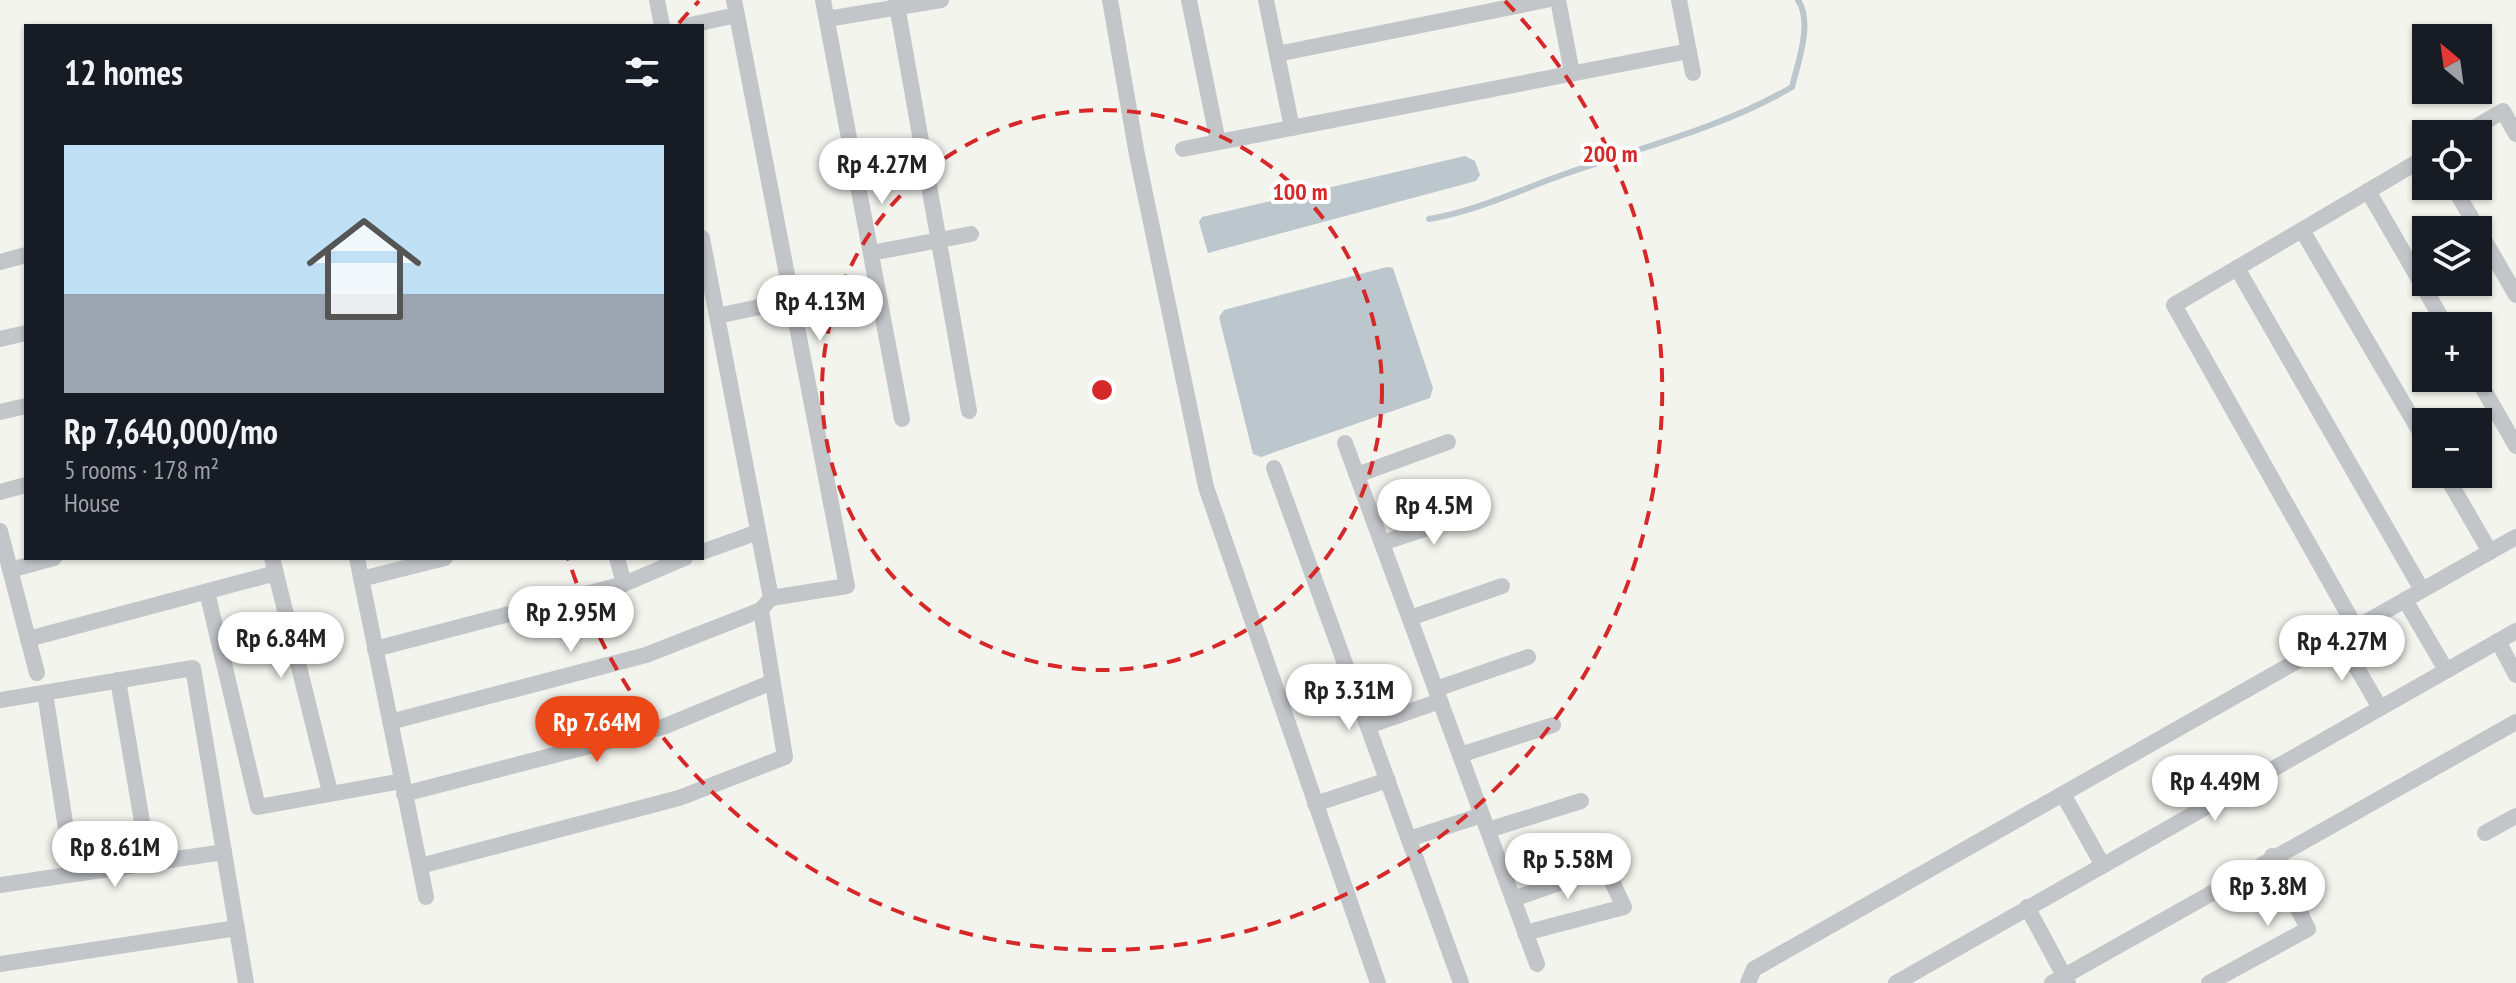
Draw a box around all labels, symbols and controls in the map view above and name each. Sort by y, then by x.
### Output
north arrow [2412,24,2492,104]
map controls [2412,24,2492,488]
text: 12 homes [64,50,183,94]
icon: filters [620,50,664,94]
button: locate [2412,120,2492,200]
pin: Rp 4.27M [799,138,965,206]
text: 200 m [1582,138,1638,169]
text: Rp 4.27M [837,147,927,180]
text: 100 m [1272,176,1328,207]
icon: home [292,197,436,341]
button: layers [2412,216,2492,296]
pin: Rp 4.13M [737,275,903,343]
text: Rp 4.13M [775,284,865,317]
button: + [2412,312,2492,392]
centre of rings [1088,376,1116,404]
button: − [2412,408,2492,488]
text: Rp 7,640,000/mo [64,409,278,453]
text: 5 rooms · 178 m² [64,453,219,486]
pin: Rp 4.5M [1360,479,1508,547]
text: House [64,486,120,519]
text: Rp 4.5M [1395,488,1473,521]
pin: Rp 2.95M [488,586,654,654]
text: Rp 2.95M [526,595,616,628]
pin: Rp 6.84M [198,612,364,680]
pin: Rp 4.27M [2259,615,2425,683]
text: Rp 6.84M [236,621,326,654]
text: Rp 4.27M [2297,624,2387,657]
pin: Rp 3.31M [1266,664,1432,732]
text: Rp 3.31M [1304,673,1394,706]
pin: Rp 7.64M [514,696,680,764]
text: Rp 7.64M [553,705,641,738]
pin: Rp 4.49M [2132,755,2298,823]
text: Rp 4.49M [2170,764,2260,797]
pin: Rp 8.61M [32,821,198,889]
text: Rp 8.61M [70,830,160,863]
pin: Rp 5.58M [1485,833,1651,901]
text: Rp 5.58M [1523,842,1613,875]
pin: Rp 3.8M [2194,860,2342,928]
text: Rp 3.8M [2229,869,2307,902]

